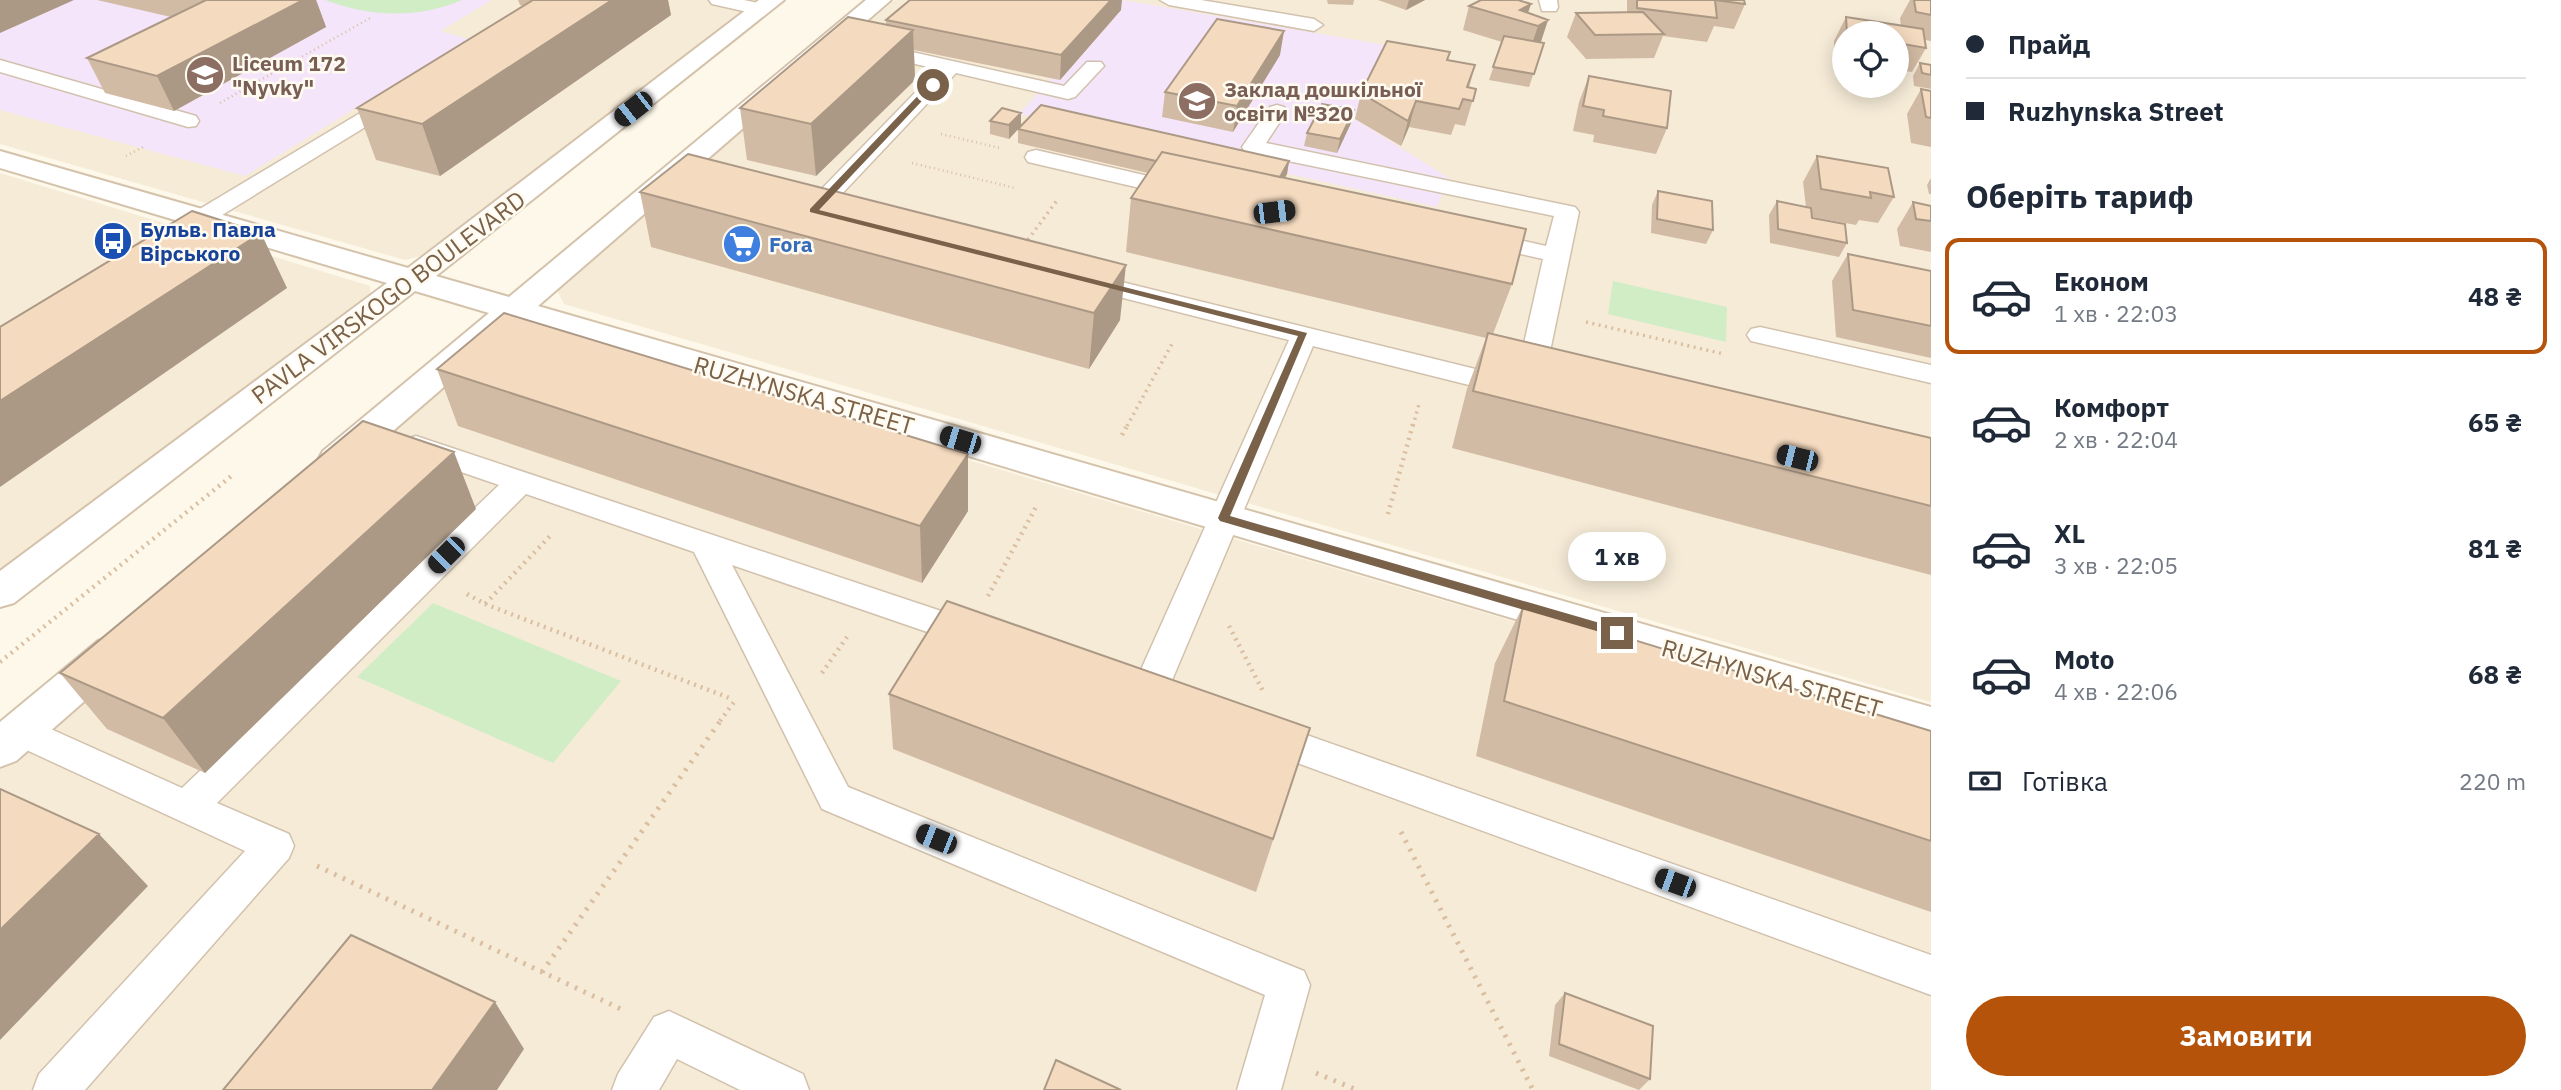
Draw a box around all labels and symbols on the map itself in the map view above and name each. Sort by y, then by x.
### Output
place label: Liceum 172 "Nyvky" [232,49,346,101]
school or university icon: Liceum 172 "Nyvky" [184,54,226,96]
route start [917,69,949,101]
place label: Заклад дошкільної освіти №320 [1224,75,1423,127]
school or university icon: Заклад дошкільної освіти №320 [1176,80,1218,122]
car [610,88,657,130]
street label: PAVLA VIRSKOGO BOULEVARD [244,183,532,411]
car [1252,199,1297,225]
place label: Бульв. Павла Вірського [140,215,276,267]
bus stop icon: Бульв. Павла Вірського [92,220,134,262]
supermarket icon: Fora [721,223,763,265]
place label: Fora [769,230,813,258]
street label: RUZHYNSKA STREET [690,348,918,442]
car [937,424,984,456]
car [1775,443,1820,473]
callout: 1 хв [1568,532,1666,580]
car [424,533,469,577]
route end [1601,617,1633,649]
street label: RUZHYNSKA STREET [1658,631,1886,725]
car [913,821,960,857]
car [1652,866,1699,900]

